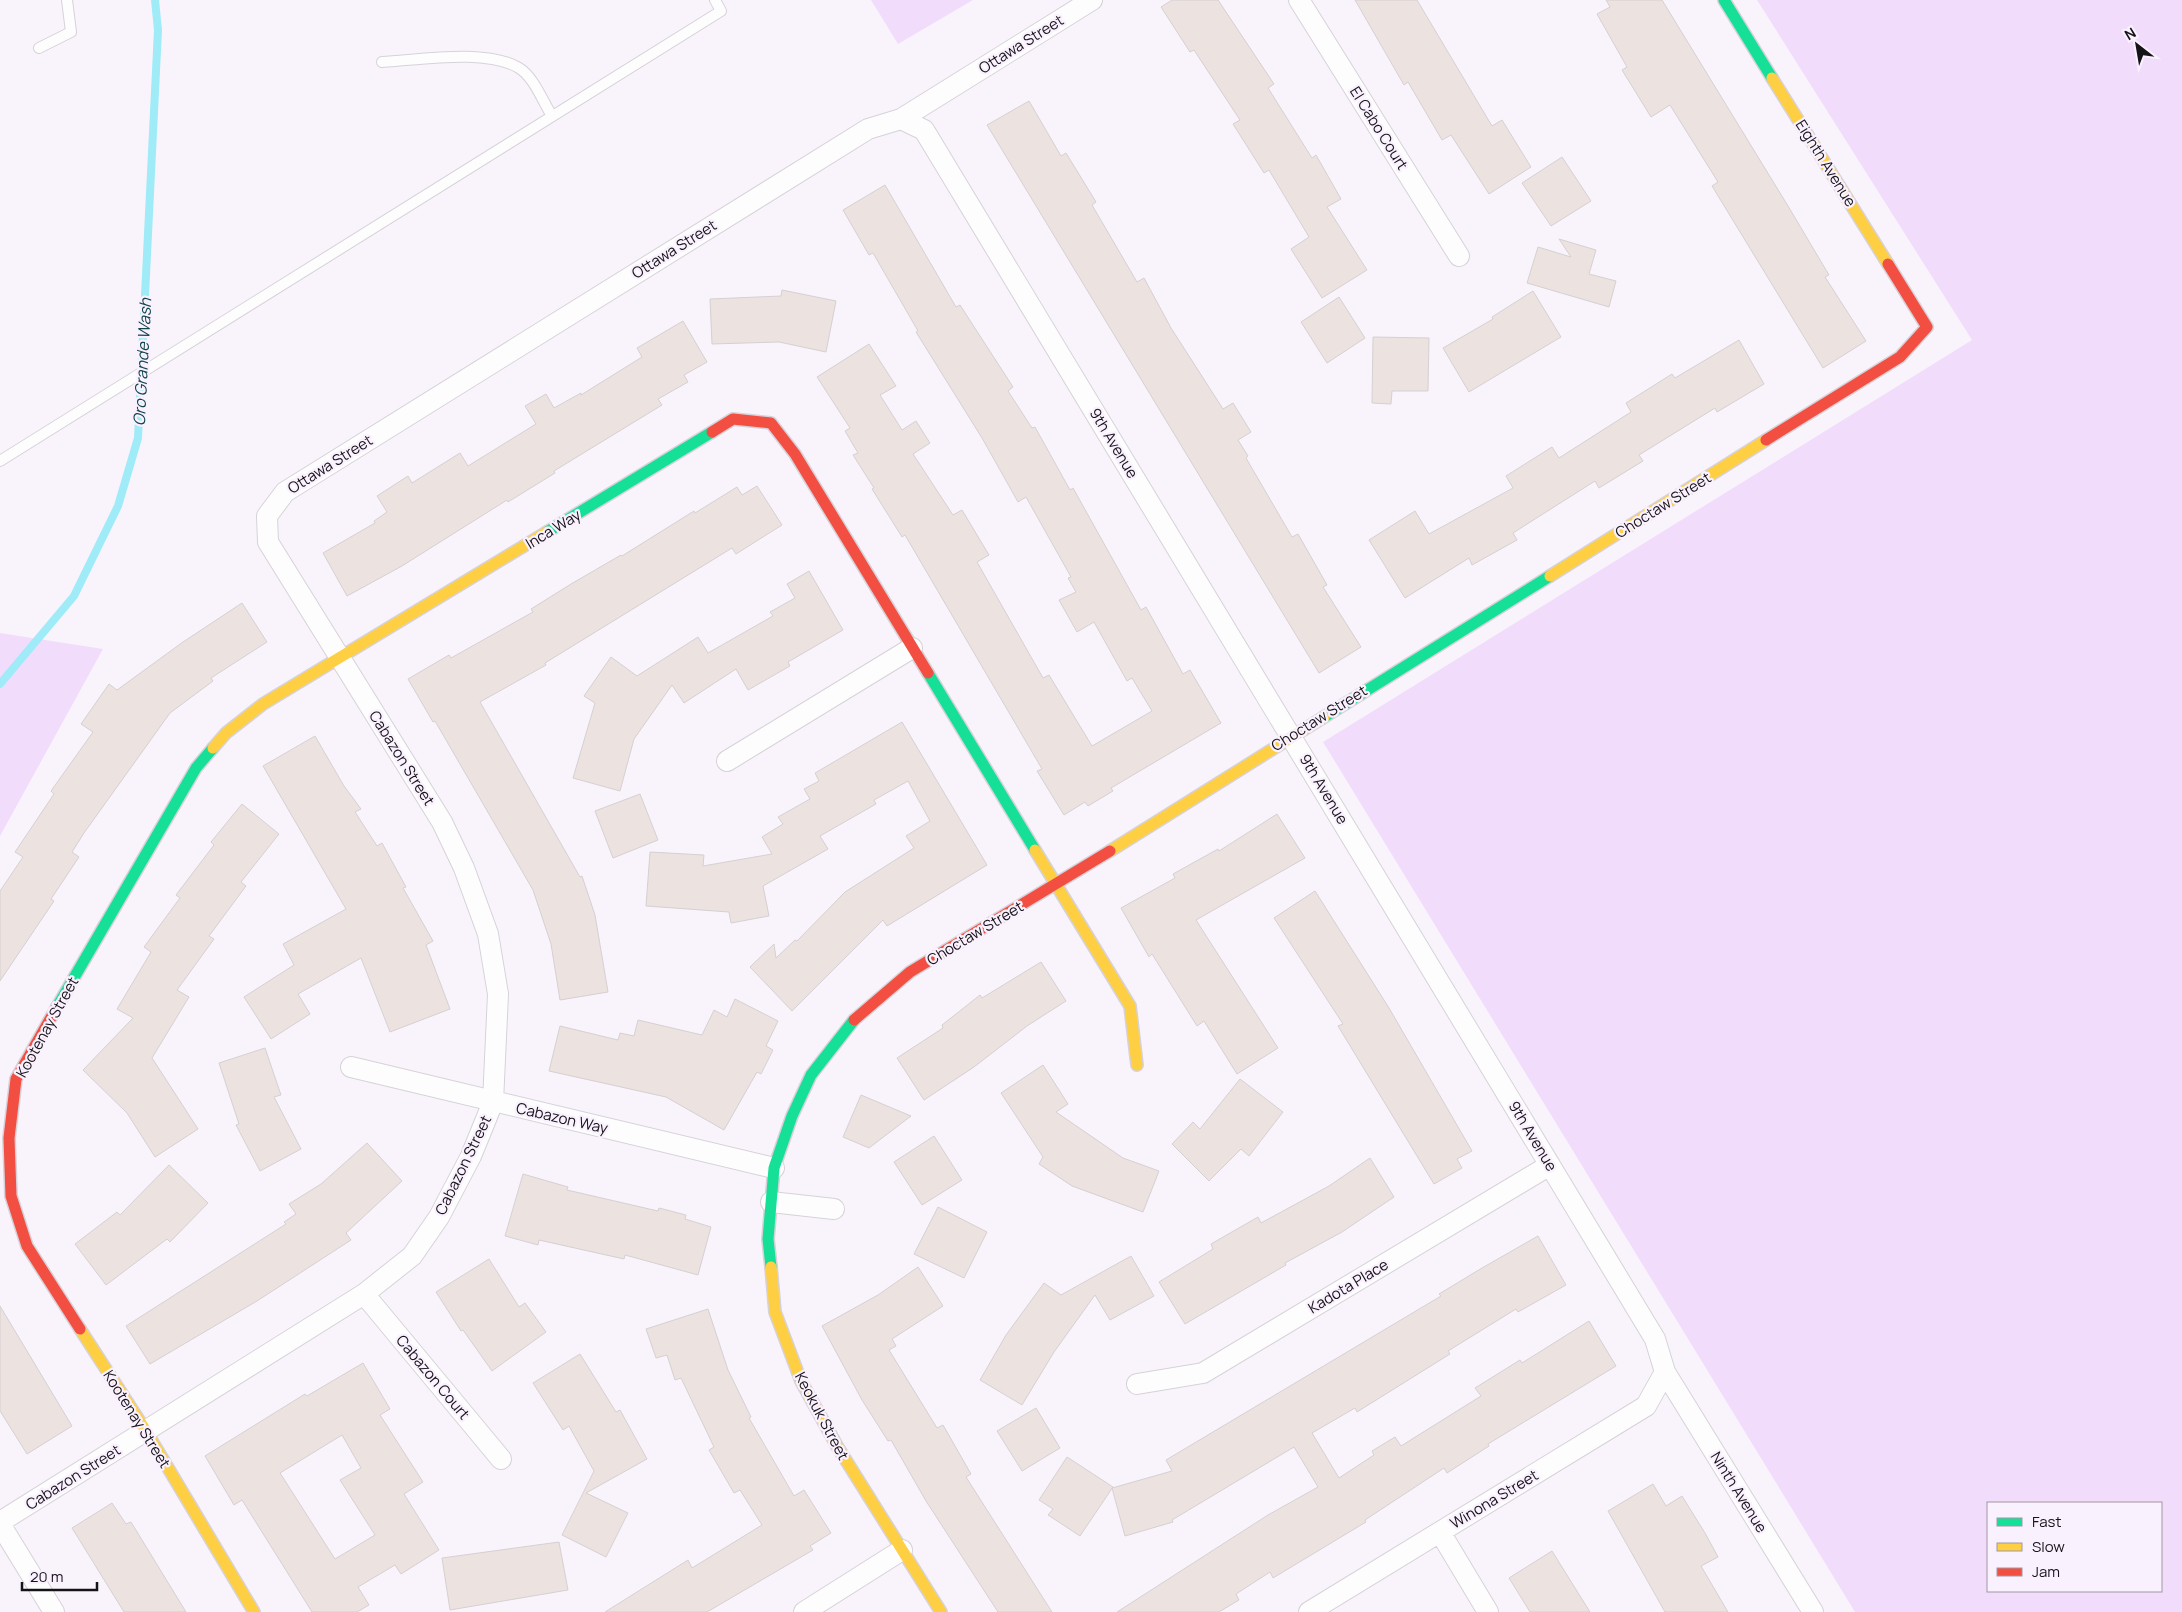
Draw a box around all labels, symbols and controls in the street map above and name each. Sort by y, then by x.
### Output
street label: Ottawa Street [975,10,1067,78]
north arrow [2112,20,2162,70]
text: N [2121,23,2139,44]
street label: El Cabo Court [1345,82,1413,174]
street label: Eighth Avenue [1791,115,1861,211]
street label: Ottawa Street [628,215,720,283]
water label: Oro Grande Wash [128,297,156,426]
street label: 9th Avenue [1085,404,1143,482]
street label: Ottawa Street [284,430,376,498]
street label: Choctaw Street [1611,467,1715,543]
street label: Inca Way [521,504,585,554]
street label: Choctaw Street [1267,680,1371,756]
street label: Cabazon Street [364,706,440,810]
street label: 9th Avenue [1295,750,1353,828]
street label: Choctaw Street [923,896,1027,970]
street label: Kootenay Street [11,973,83,1081]
street label: Cabazon Way [514,1097,610,1139]
street label: 9th Avenue [1504,1097,1562,1175]
street label: Cabazon Street [430,1112,496,1218]
street label: Kadota Place [1304,1254,1392,1318]
street label: Cabazon Court [391,1330,475,1424]
street label: Kootenay Street [98,1366,176,1472]
street label: Keokuk Street [790,1368,854,1464]
street label: Cabazon Street [21,1439,125,1515]
street label: Ninth Avenue [1706,1447,1772,1537]
street label: Winona Street [1446,1464,1542,1534]
legend [1987,1502,2162,1592]
text: Fast [2032,1511,2061,1532]
text: Slow [2032,1536,2065,1557]
scale bar [22,1560,98,1592]
text: Jam [2032,1561,2060,1582]
text: 20 m [30,1566,63,1587]

